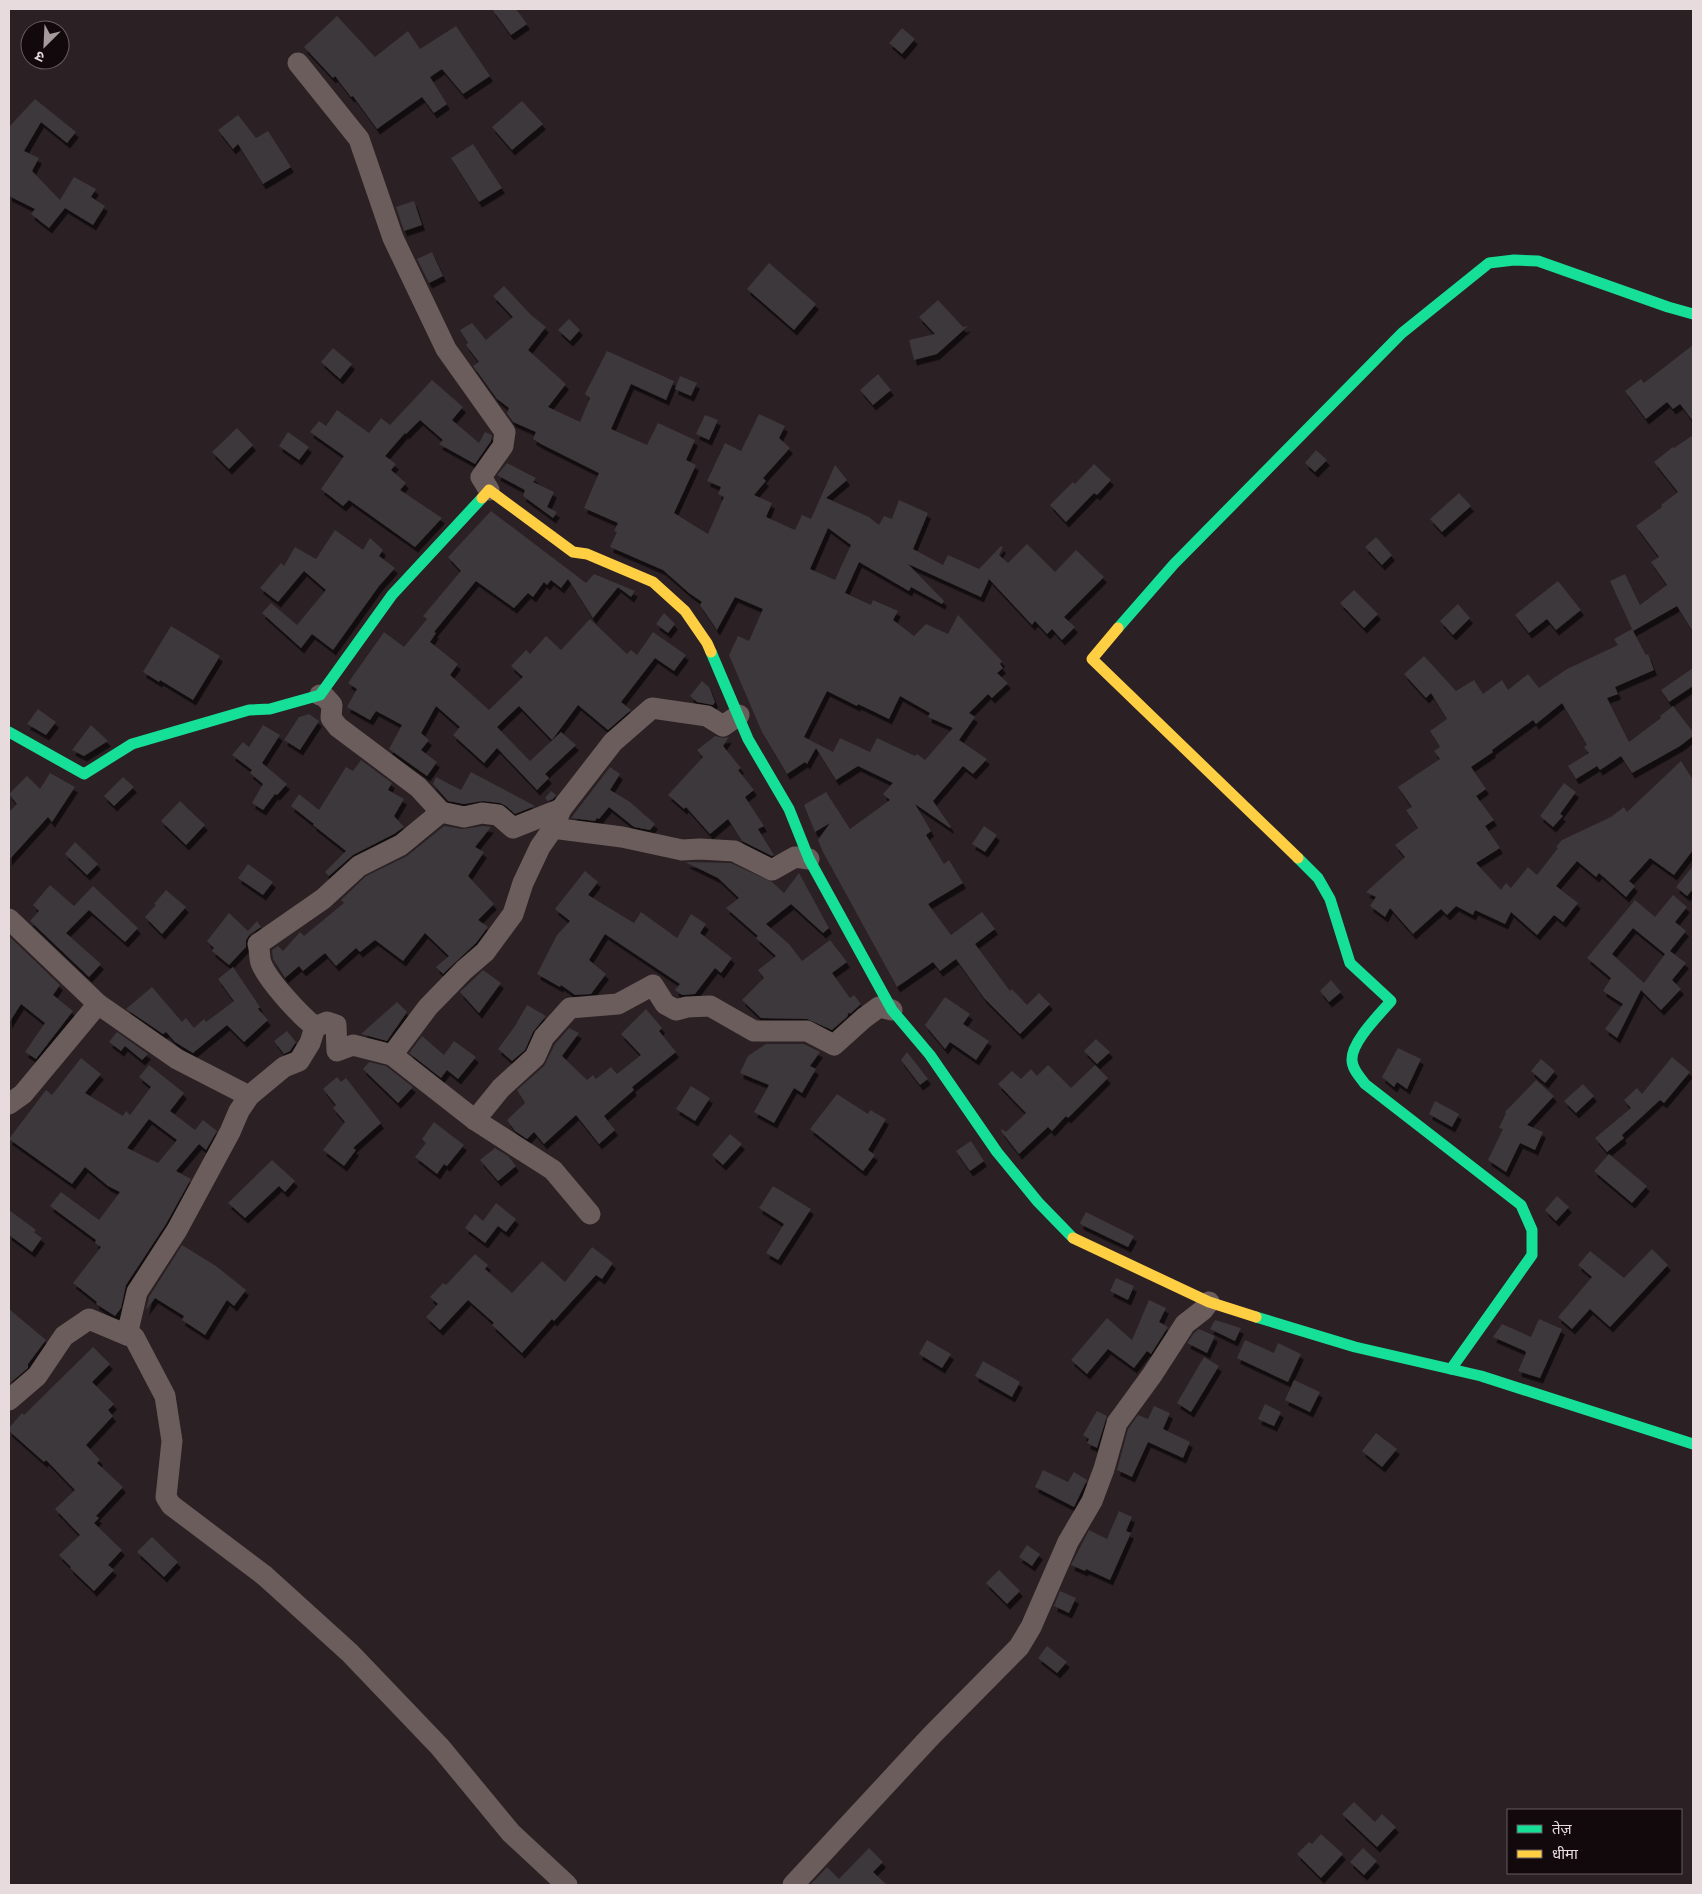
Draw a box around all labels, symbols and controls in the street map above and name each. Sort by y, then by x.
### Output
north arrow [20,20,70,70]
text: उ [32,47,47,66]
legend [1507,1809,1682,1874]
text: तेज़ [1552,1820,1573,1838]
text: धीमा [1552,1845,1579,1863]

